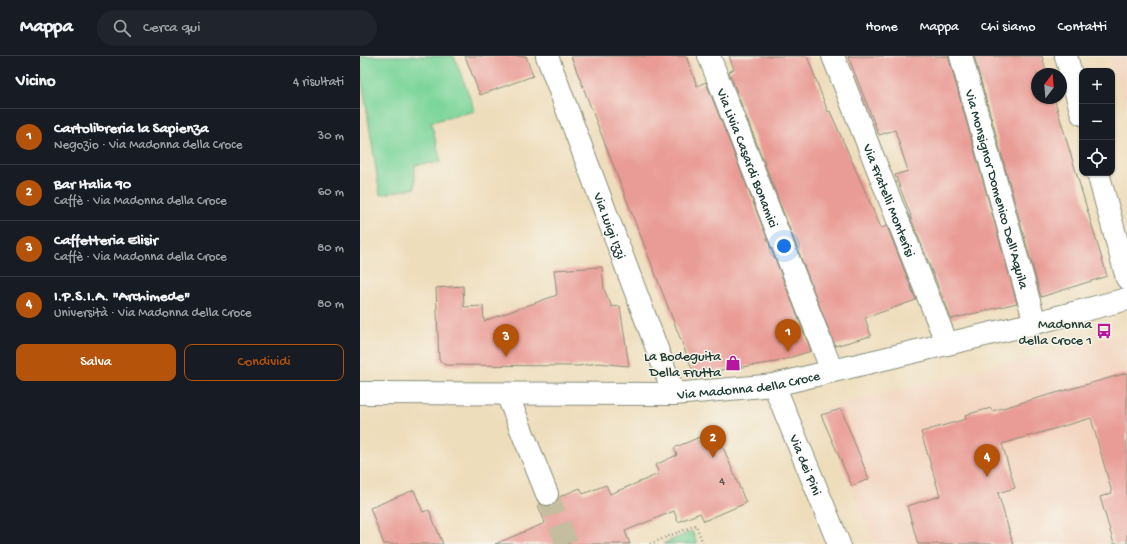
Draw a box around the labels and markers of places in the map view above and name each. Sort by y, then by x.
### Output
place label: Madonna della Croce 1 [1019,317,1093,350]
pin: 1 [775,319,801,352]
bus stop icon: Madonna della Croce 1 [1095,322,1113,340]
pin: 3 [493,324,519,357]
place label: La Bodeguita Della Frutta [644,349,722,382]
shop icon: La Bodeguita Della Frutta [724,354,742,372]
pin: 2 [700,425,726,458]
pin: 4 [974,444,1000,477]

